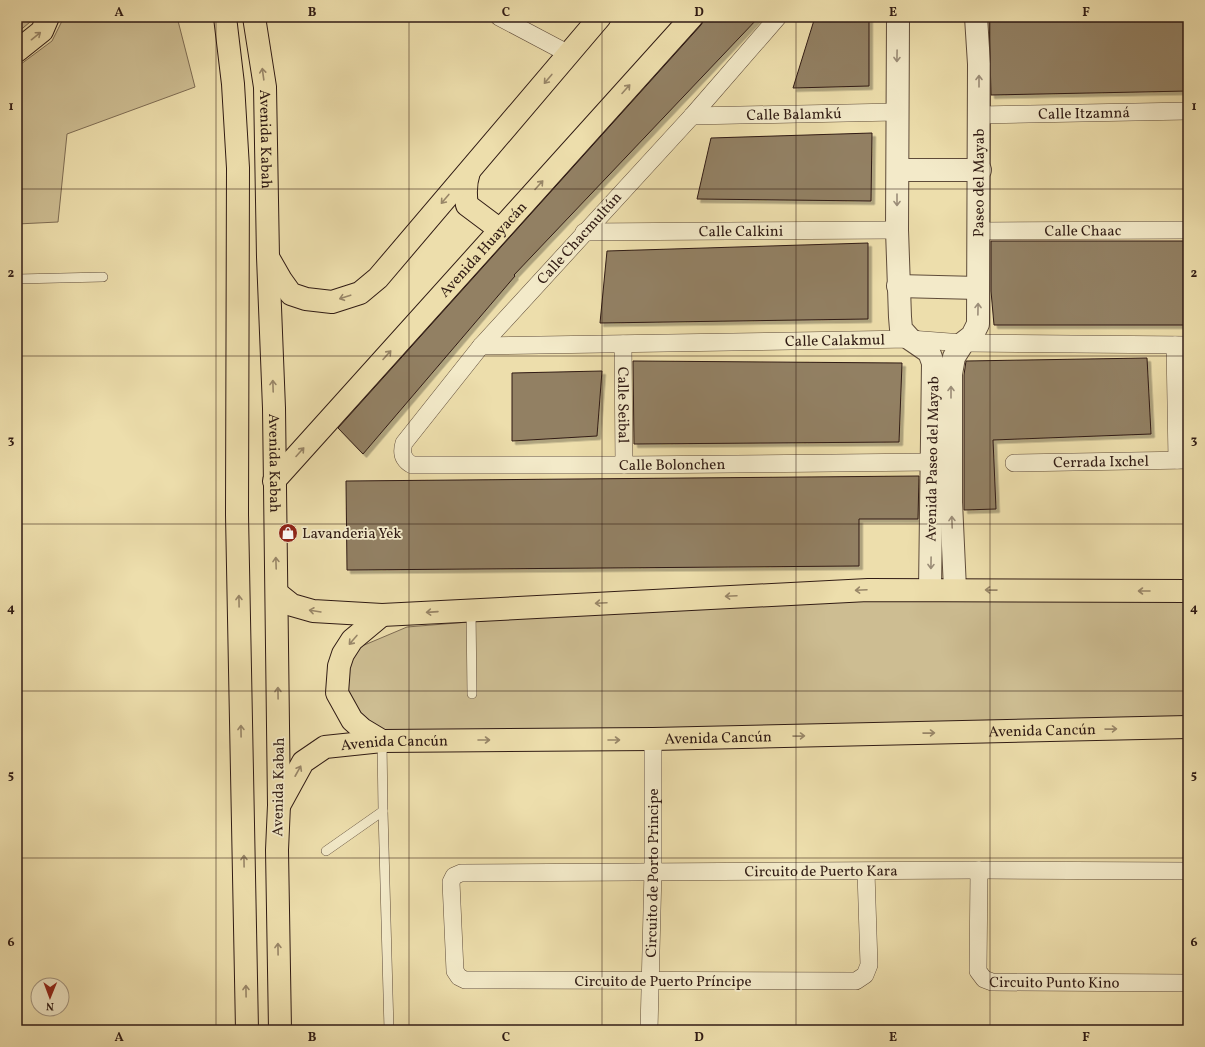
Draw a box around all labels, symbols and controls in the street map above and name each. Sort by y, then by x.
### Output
text: A [114,4,124,22]
text: B [308,4,317,22]
text: C [502,4,510,22]
text: D [694,4,704,22]
text: E [889,4,897,22]
text: F [1082,4,1090,22]
one-way arrow [30,32,41,41]
one-way arrow [893,49,901,62]
one-way arrow [259,68,267,81]
one-way arrow [543,74,552,84]
one-way arrow [975,75,983,88]
one-way arrow [622,84,631,94]
street label: Avenida Kabah [253,89,276,189]
text: 1 [8,98,14,116]
text: 1 [1191,98,1197,116]
street label: Calle Itzamná [1038,103,1130,126]
street label: Calle Balamkú [746,104,842,127]
street label: Paseo del Mayab [969,128,991,237]
one-way arrow [534,180,544,190]
street label: Calle Chacmultún [533,188,627,290]
one-way arrow [893,193,901,206]
one-way arrow [441,194,450,205]
street label: Avenida Huayacán [435,198,533,303]
street label: Calle Chaac [1045,221,1122,243]
street label: Calle Calkini [699,222,783,243]
text: 2 [8,265,15,283]
text: 2 [1191,265,1198,283]
one-way arrow [340,294,352,302]
one-way arrow [974,303,982,316]
street label: Calle Calakmul [785,330,885,353]
one-way arrow [382,350,391,360]
street label: Calle Seibal [611,367,633,443]
street label: Avenida Paseo del Mayab [922,376,945,542]
one-way arrow [269,380,277,393]
one-way arrow [947,386,955,399]
street label: Avenida Kabah [262,413,284,513]
text: 3 [8,432,15,450]
text: 3 [1191,432,1198,450]
one-way arrow [295,447,305,457]
street label: Cerrada Ixchel [1053,452,1149,474]
street label: Calle Bolonchen [619,455,726,477]
one-way arrow [948,516,956,529]
shop icon: Lavanderia Yek [277,522,299,544]
place label: Lavanderia Yek [302,524,402,545]
one-way arrow [927,556,935,569]
one-way arrow [272,557,280,570]
one-way arrow [985,586,998,594]
one-way arrow [855,587,868,594]
one-way arrow [1138,587,1151,595]
one-way arrow [725,593,738,600]
one-way arrow [235,595,243,608]
one-way arrow [595,599,608,606]
text: 4 [7,600,15,618]
text: 4 [1190,600,1198,618]
one-way arrow [309,607,322,615]
one-way arrow [426,608,439,615]
one-way arrow [348,635,357,646]
one-way arrow [274,687,282,700]
street label: Avenida Cancún [988,720,1096,743]
one-way arrow [238,725,245,738]
one-way arrow [1104,725,1117,733]
street label: Avenida Cancún [664,727,772,751]
one-way arrow [922,729,935,737]
street label: Avenida Cancún [340,732,448,757]
one-way arrow [792,732,805,740]
one-way arrow [477,736,490,744]
one-way arrow [607,736,620,744]
street label: Avenida Kabah [268,737,291,837]
one-way arrow [295,765,303,777]
text: 5 [8,767,14,785]
text: 5 [1191,767,1197,785]
street label: Circuito de Porto Principe [642,788,665,958]
one-way arrow [240,855,248,868]
street label: Circuito de Puerto Kara [744,861,898,883]
text: 6 [7,934,15,952]
text: 6 [1190,934,1198,952]
one-way arrow [274,943,282,956]
street label: Circuito de Puerto Príncipe [574,972,752,993]
street label: Circuito Punto Kino [989,973,1120,995]
north arrow [30,977,70,1017]
one-way arrow [242,985,250,998]
text: N [46,998,54,1013]
text: A [114,1029,124,1047]
text: B [308,1029,317,1047]
text: C [502,1029,510,1047]
text: D [694,1029,704,1047]
text: E [889,1029,897,1047]
text: F [1082,1029,1090,1047]

